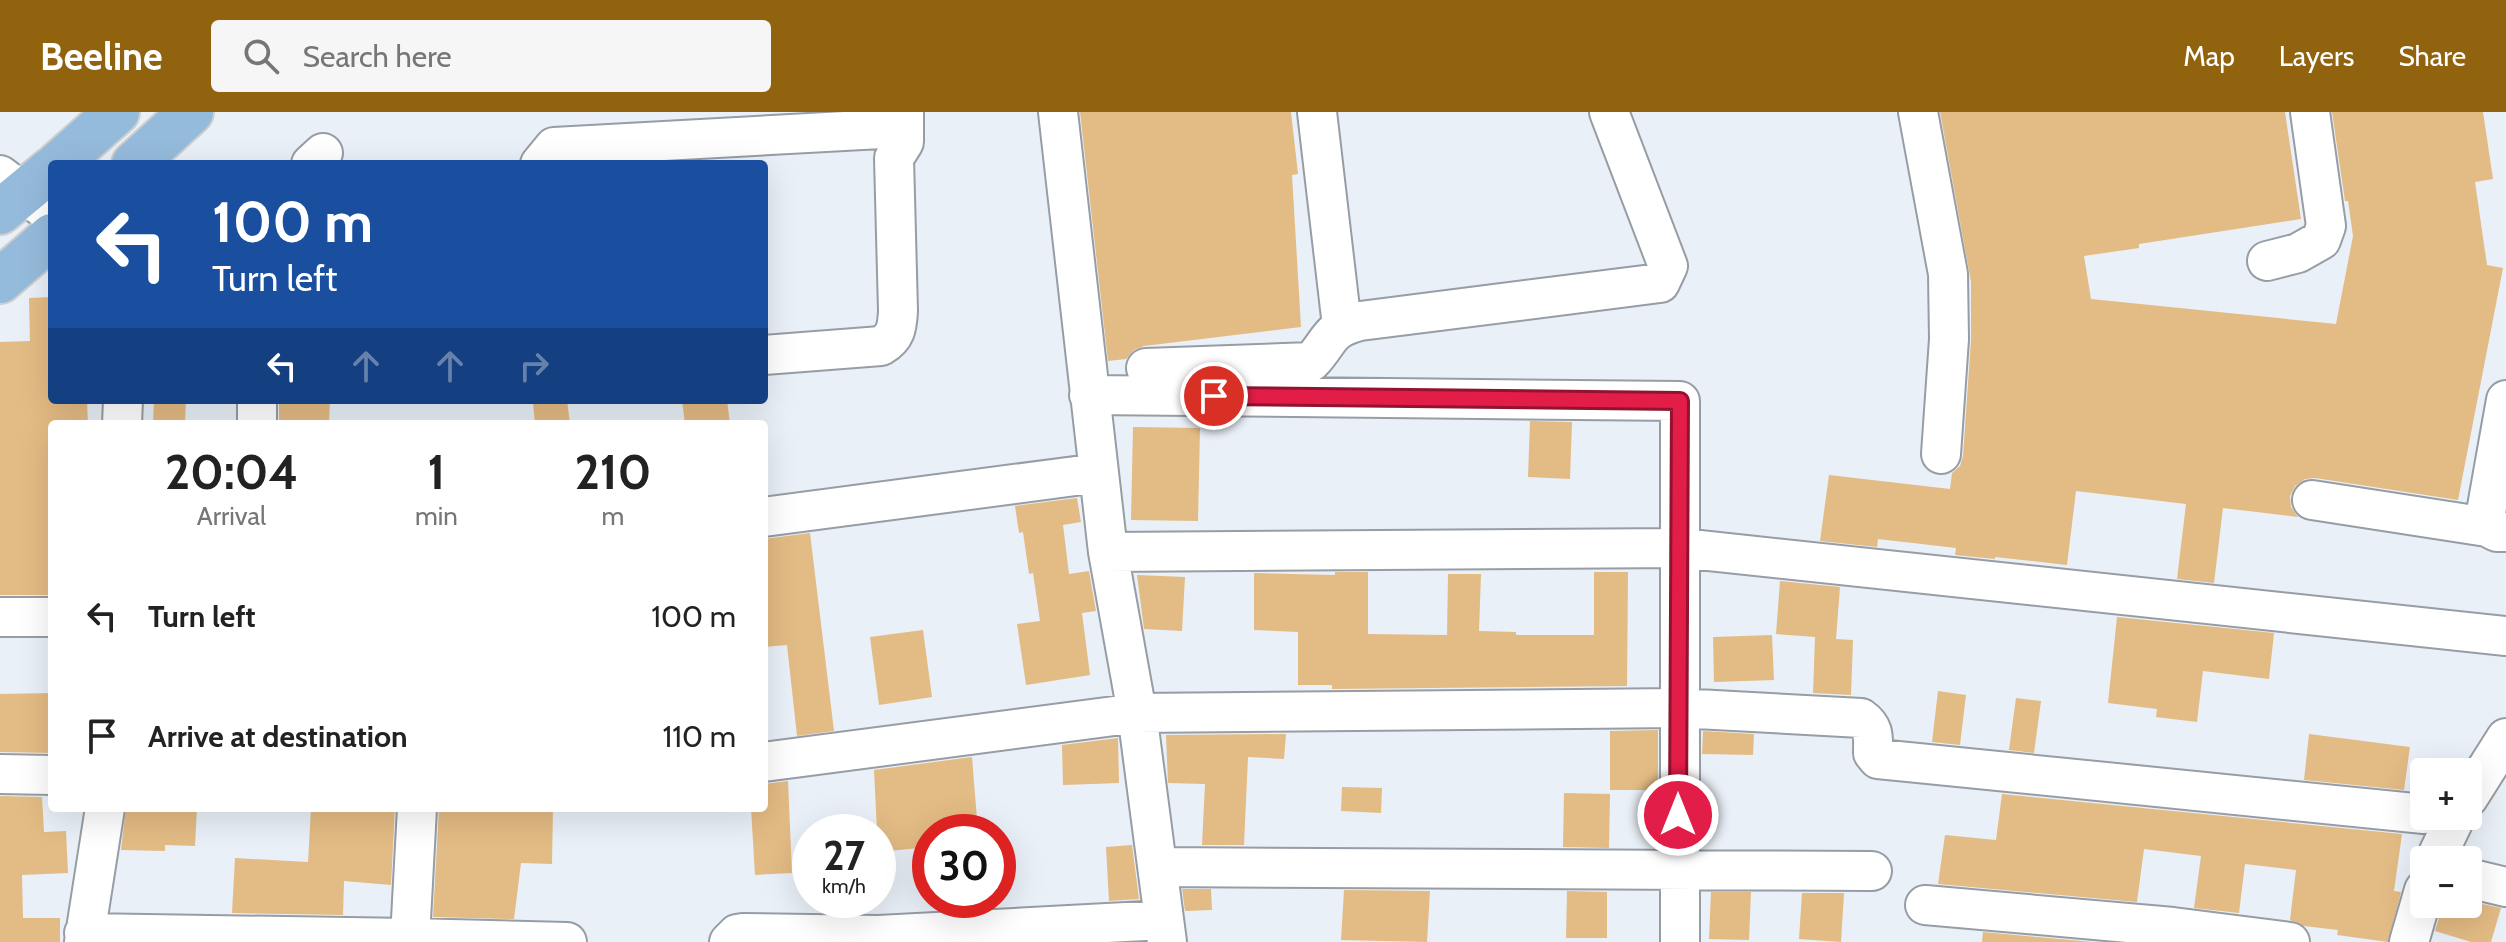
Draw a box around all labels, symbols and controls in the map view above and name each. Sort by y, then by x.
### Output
search box [211,20,771,92]
text: Beeline [40,33,163,80]
icon: search [239,34,283,78]
text: Search here [303,38,452,75]
text: Map [2183,39,2235,73]
text: Layers [2279,39,2354,73]
text: Share [2398,39,2466,73]
text: 100 m [212,188,373,256]
icon: left [80,192,184,296]
text: Turn left [212,256,337,300]
icon: left [260,344,304,388]
icon: ahead [344,344,388,388]
icon: ahead [428,344,472,388]
icon: right [512,344,556,388]
pin [1180,362,1248,430]
icon: arrive [1192,374,1236,418]
text: 20:04 [165,443,298,501]
text: 1 [427,443,445,501]
text: 210 [574,443,651,501]
text: Arrival [197,500,266,532]
text: min [415,500,458,532]
text: m [601,500,624,532]
icon: left [80,594,124,638]
text: Turn left [148,598,256,635]
text: 100 m [651,598,736,635]
icon: arrive [80,714,124,758]
text: Arrive at destination [148,718,408,755]
text: 110 m [662,718,736,755]
map controls [2410,758,2482,918]
button: + [2410,758,2482,830]
position arrow [1636,773,1720,857]
speed limit sign: 30 [912,814,1016,918]
text: 27 [823,831,865,880]
button: − [2410,846,2482,918]
text: km/h [822,874,866,898]

